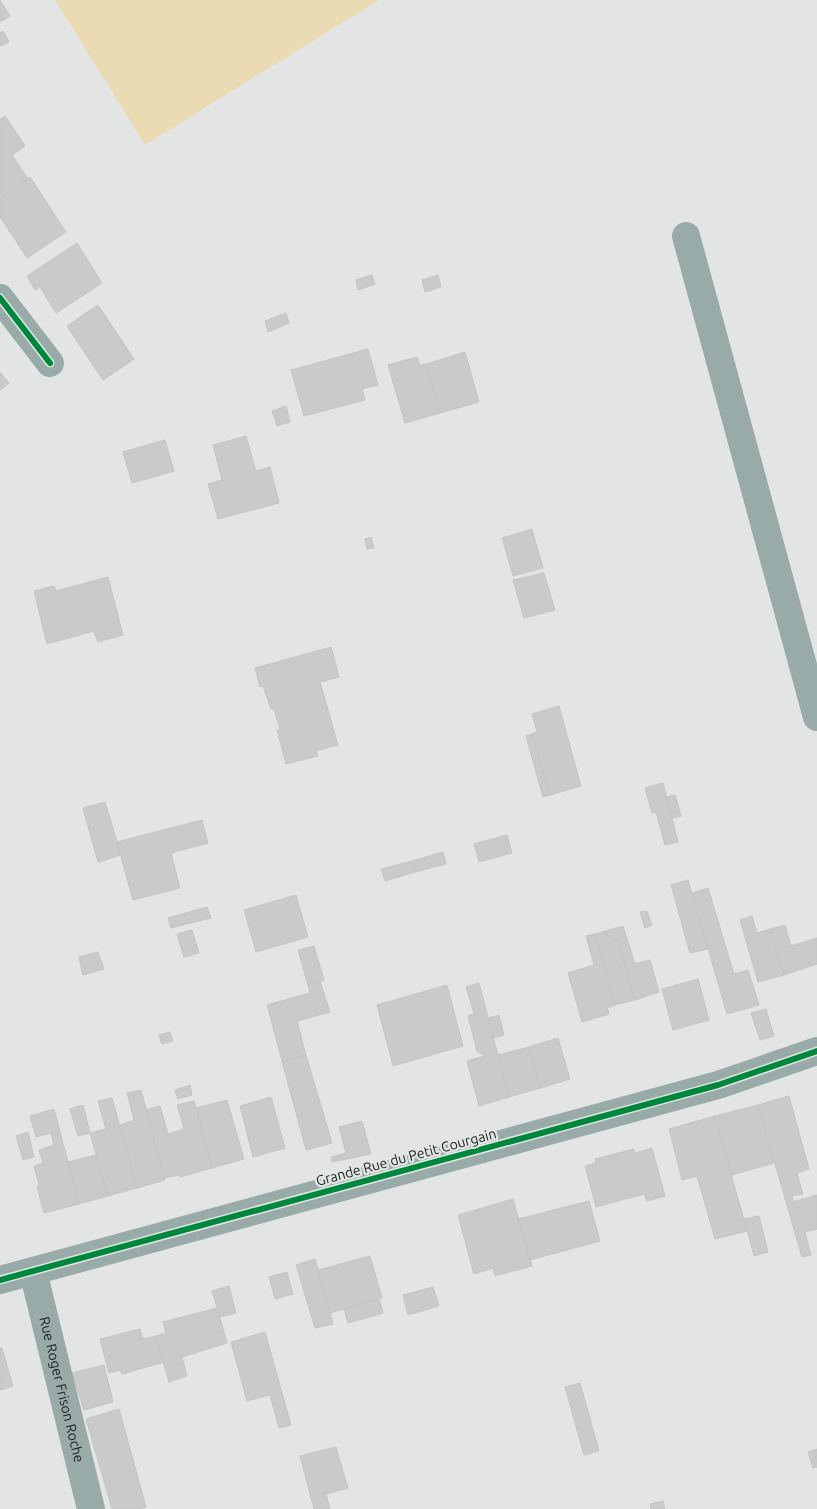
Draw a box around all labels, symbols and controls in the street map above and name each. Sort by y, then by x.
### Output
street label: Grande Rue du Petit Courgain [314,1125,498,1189]
street label: Rue Roger Frison Roche [36,1315,87,1464]

